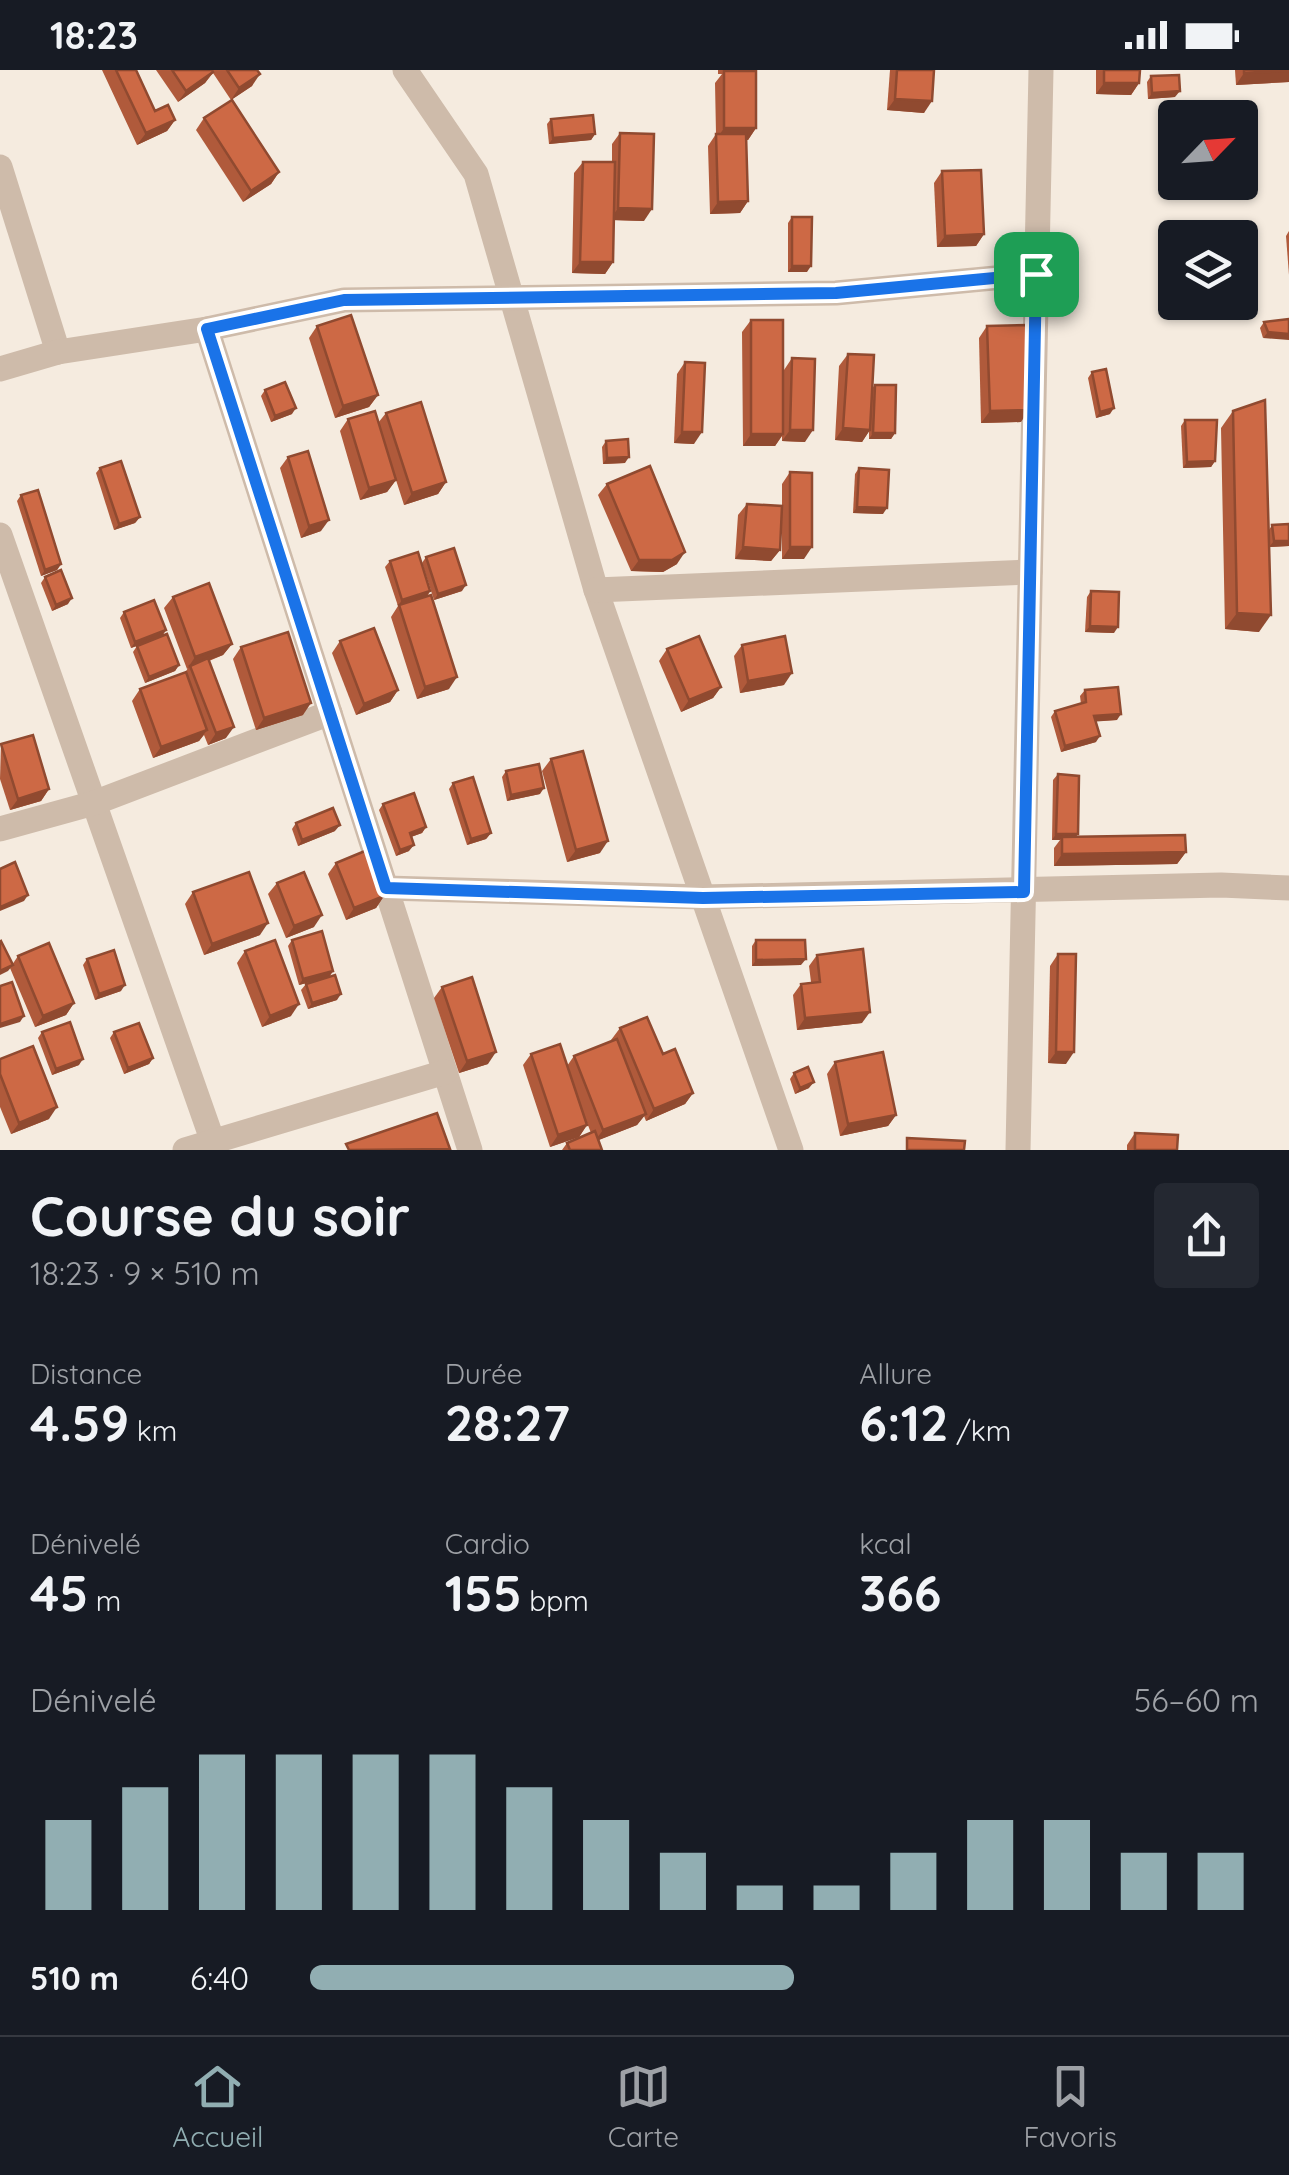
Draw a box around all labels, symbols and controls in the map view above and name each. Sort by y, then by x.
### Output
text: 18:23 [50,11,138,59]
north arrow [1158,100,1258,200]
map controls [1158,100,1258,320]
button: layers [1158,220,1258,320]
pin [994,232,1079,317]
icon: arrive [1009,247,1064,302]
text: Course du soir [30,1181,410,1250]
button: share [1154,1183,1259,1288]
text: 18:23 · 9 × 510 m [30,1253,260,1293]
text: Distance [30,1356,142,1391]
text: Durée [445,1356,523,1391]
text: Allure [859,1356,932,1391]
text: 4.59 [30,1391,129,1454]
text: 28:27 [445,1391,570,1454]
text: 6:12 [859,1391,949,1454]
text: km [129,1413,177,1448]
text: /km [949,1413,1011,1448]
text: Dénivelé [30,1526,141,1561]
text: Cardio [445,1526,530,1561]
text: kcal [859,1526,912,1561]
text: 45 [30,1561,88,1624]
text: 155 [445,1561,522,1624]
text: 366 [859,1561,941,1624]
text: m [88,1583,121,1618]
text: bpm [522,1583,589,1618]
text: Dénivelé [30,1680,157,1720]
text: 56–60 m [1134,1680,1259,1720]
text: 510 m [30,1958,119,1998]
text: 6:40 [190,1958,249,1998]
tab: Accueil [172,2059,263,2154]
tab: Carte [608,2059,679,2154]
tab: Favoris [1023,2059,1117,2154]

